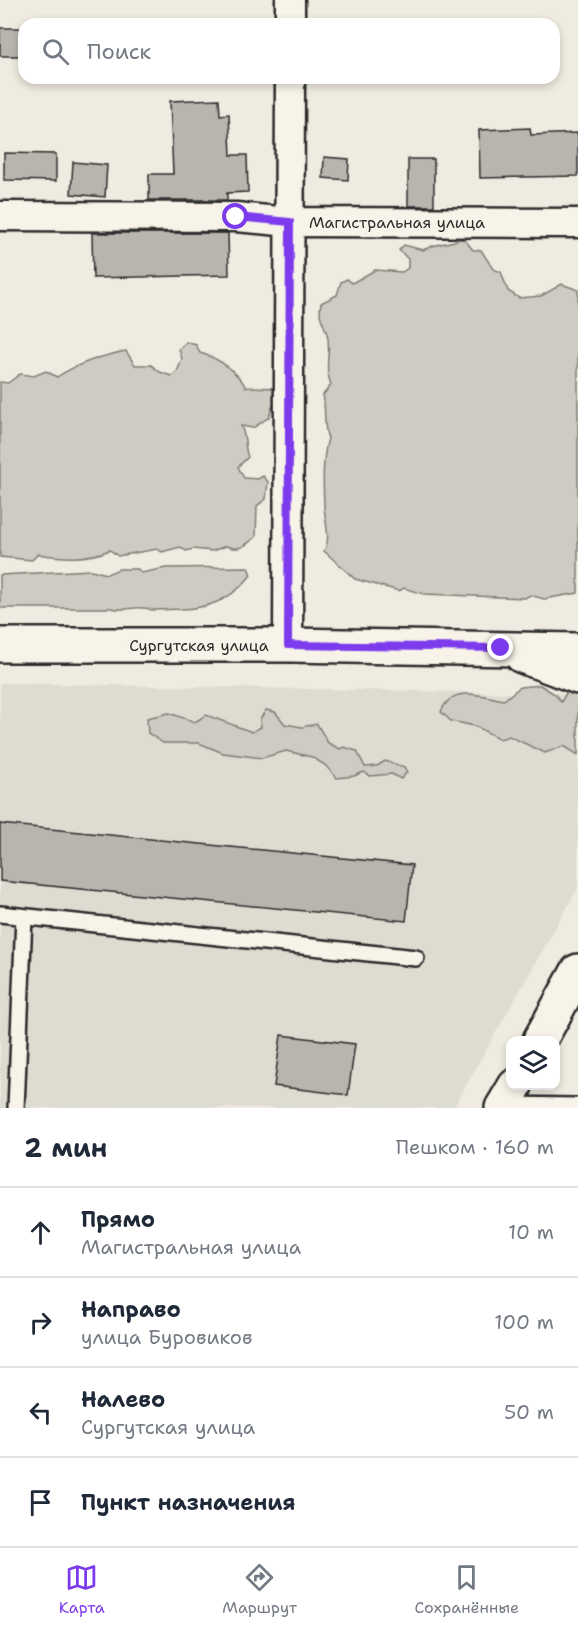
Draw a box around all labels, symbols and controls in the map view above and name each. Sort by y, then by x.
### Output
search box [18,18,560,84]
icon: search [39,35,72,68]
text: Поиск [87,37,151,66]
route start [222,203,248,229]
street label: Магистральная улица [309,212,485,233]
route end [487,634,513,660]
street label: Сургутская улица [129,635,269,656]
map controls [506,1036,560,1090]
button: layers [506,1036,560,1090]
text: 2 мин [24,1130,107,1165]
text: Пешком · 160 m [396,1134,554,1160]
text: Прямо [81,1205,155,1234]
icon: ahead [24,1216,57,1249]
text: 10 m [508,1219,554,1245]
text: Магистральная улица [81,1234,301,1260]
text: Направо [81,1295,181,1324]
icon: right [24,1306,57,1339]
text: 100 m [494,1309,554,1335]
text: улица Буровиков [81,1324,252,1350]
text: Налево [81,1385,165,1414]
icon: left [24,1396,57,1429]
text: 50 m [504,1399,554,1425]
text: Сургутская улица [81,1414,255,1440]
icon: arrive [24,1486,57,1519]
text: Пункт назначения [81,1488,295,1517]
tab: Карта [59,1561,105,1618]
tab: Маршрут [222,1561,297,1618]
tab: Сохранённые [415,1561,519,1618]

